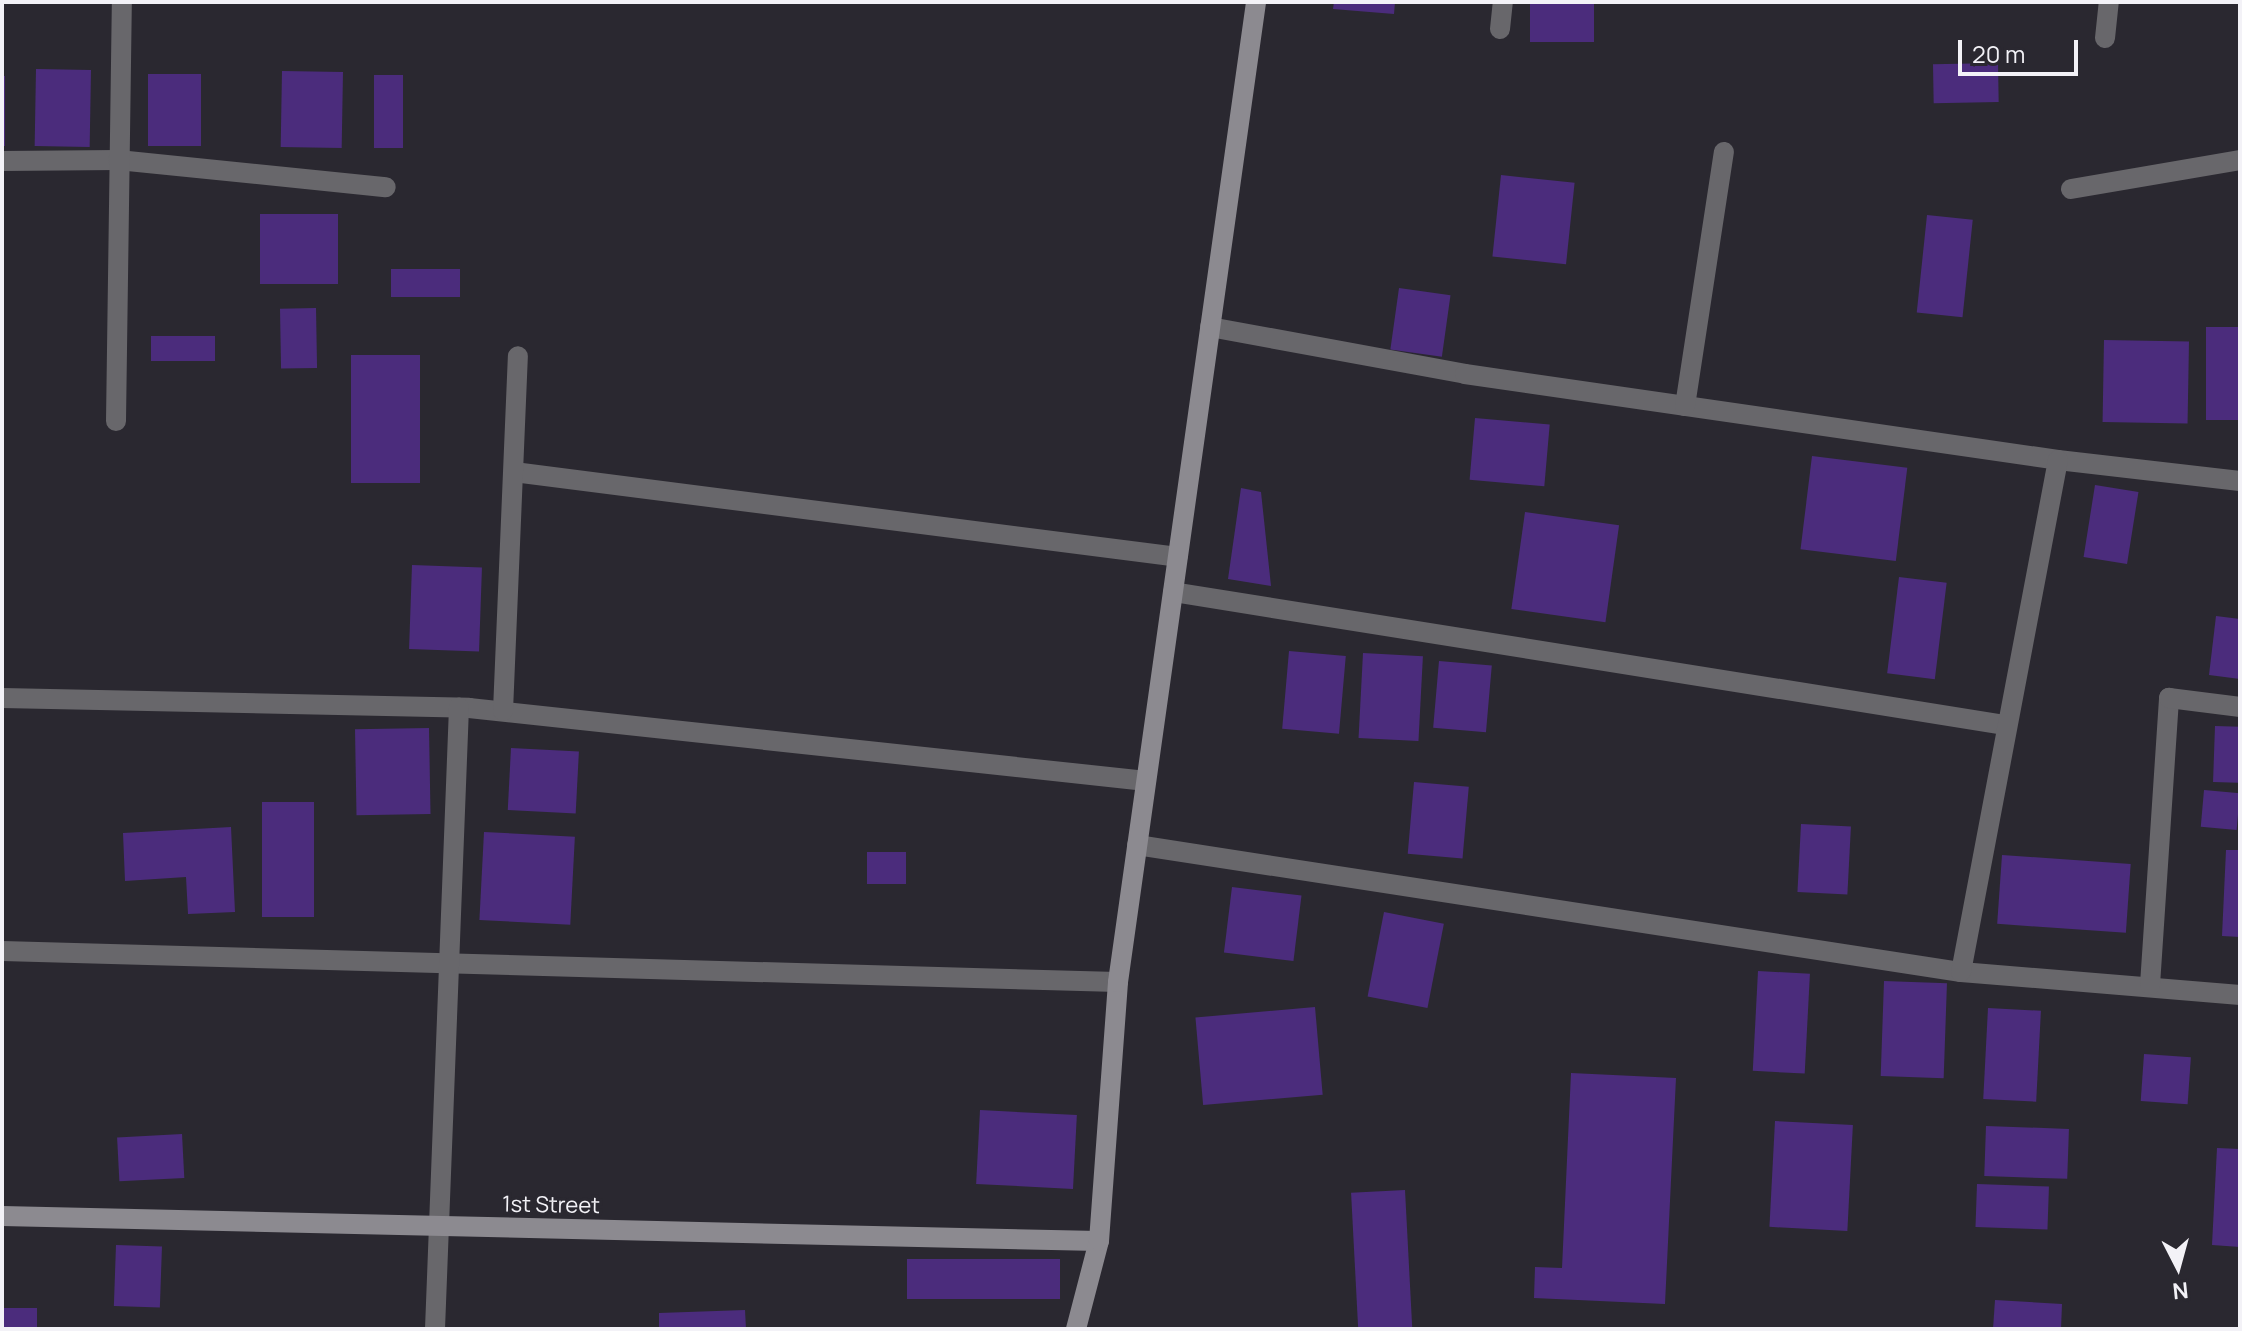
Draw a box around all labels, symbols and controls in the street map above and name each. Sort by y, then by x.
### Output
scale bar [1962,24,2082,74]
text: 20 m [1972,37,2025,70]
street label: 1st Street [502,1191,600,1219]
north arrow [2138,1227,2218,1307]
text: N [2171,1275,2190,1307]

